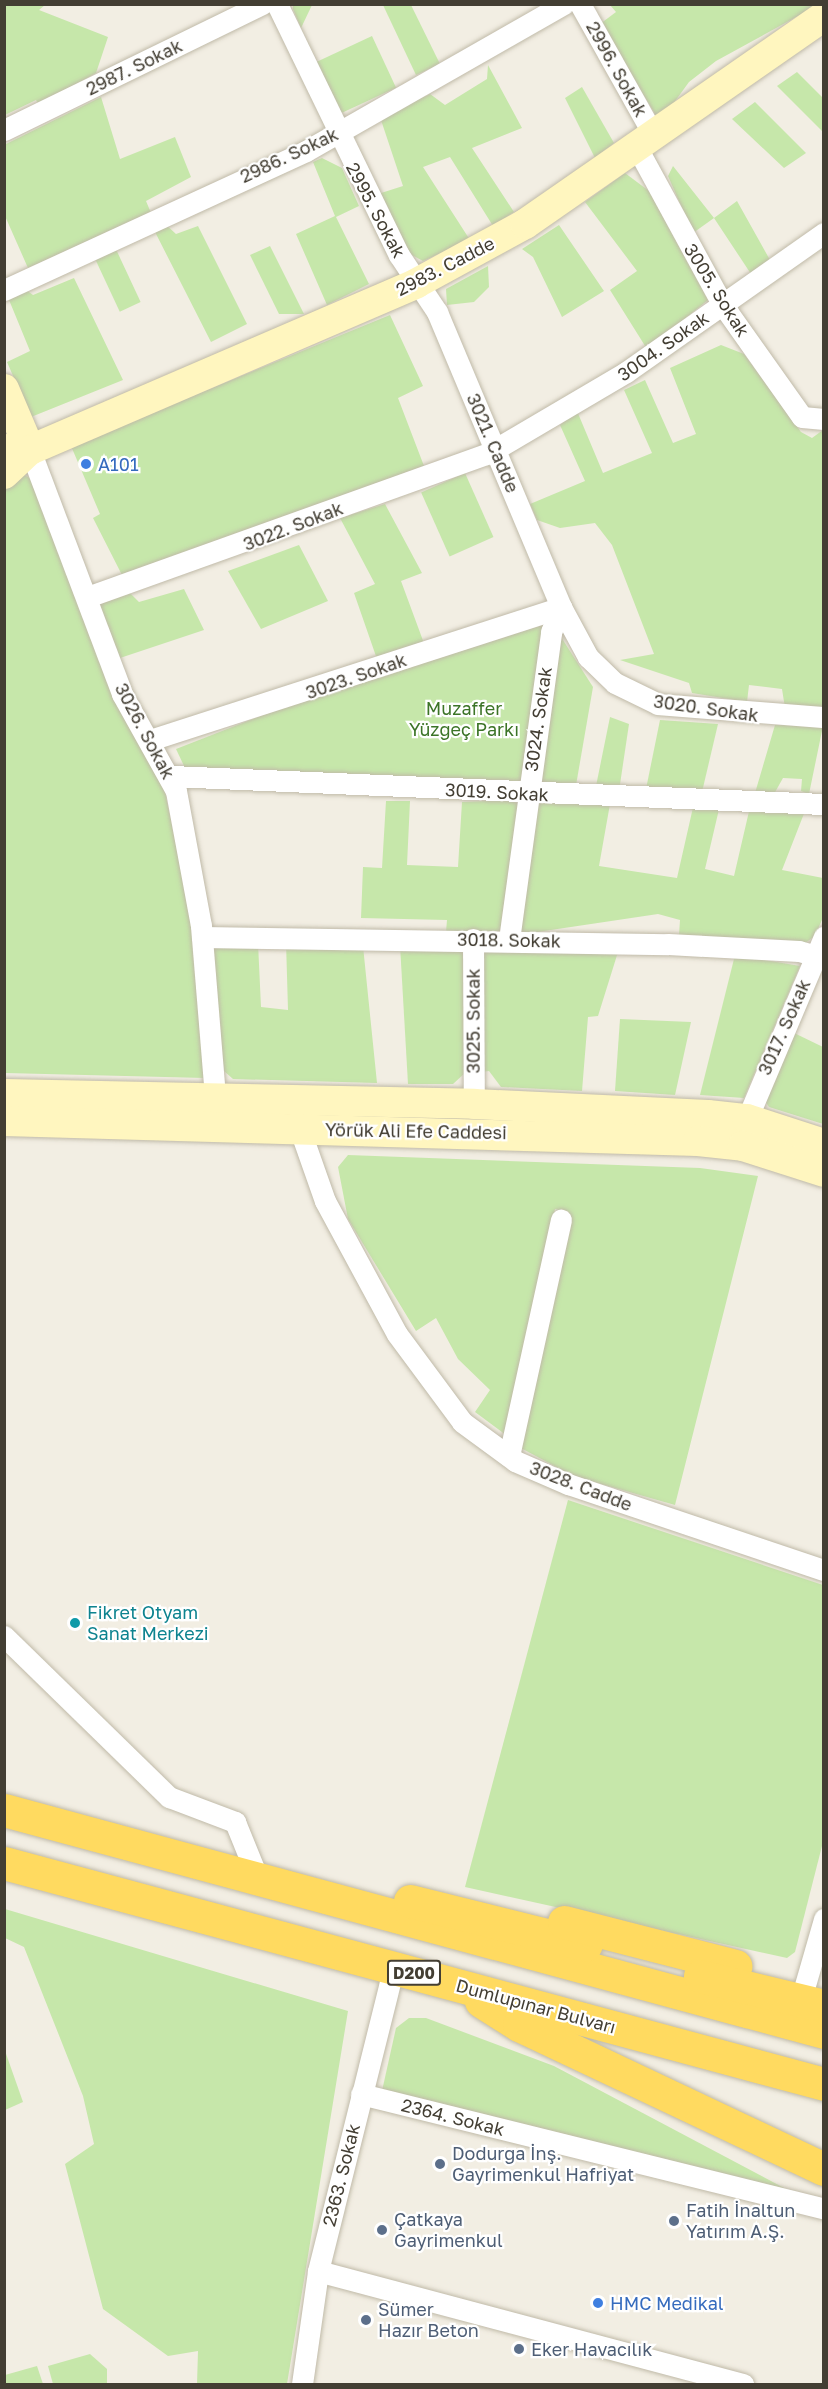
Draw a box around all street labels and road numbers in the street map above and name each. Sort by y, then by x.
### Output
street label: 2996. Sokak [582,18,652,120]
street label: 2987. Sokak [82,34,186,100]
street label: 2986. Sokak [237,123,341,187]
street label: 2995. Sokak [342,158,410,262]
street label: 2983. Cadde [392,232,498,300]
street label: 3005. Sokak [680,239,754,341]
street label: 3004. Sokak [613,307,713,385]
street label: 3021. Cadde [462,390,524,496]
street label: 3022. Sokak [240,497,346,555]
street label: 3023. Sokak [303,649,409,703]
street label: 3024. Sokak [520,665,556,773]
street label: 3026. Sokak [111,679,179,783]
street label: 3020. Sokak [652,690,760,726]
street label: 3019. Sokak [445,778,549,806]
street label: 3018. Sokak [457,928,561,952]
street label: 3025. Sokak [462,968,484,1074]
street label: 3017. Sokak [753,976,815,1078]
street label: Yörük Ali Efe Caddesi [325,1119,507,1143]
street label: 3028. Cadde [527,1457,635,1515]
road number: D200 [387,1960,441,1986]
street label: Dumlupınar Bulvarı [454,1974,618,2038]
street label: 2364. Sokak [399,2094,507,2140]
street label: 2363. Sokak [318,2121,364,2229]

